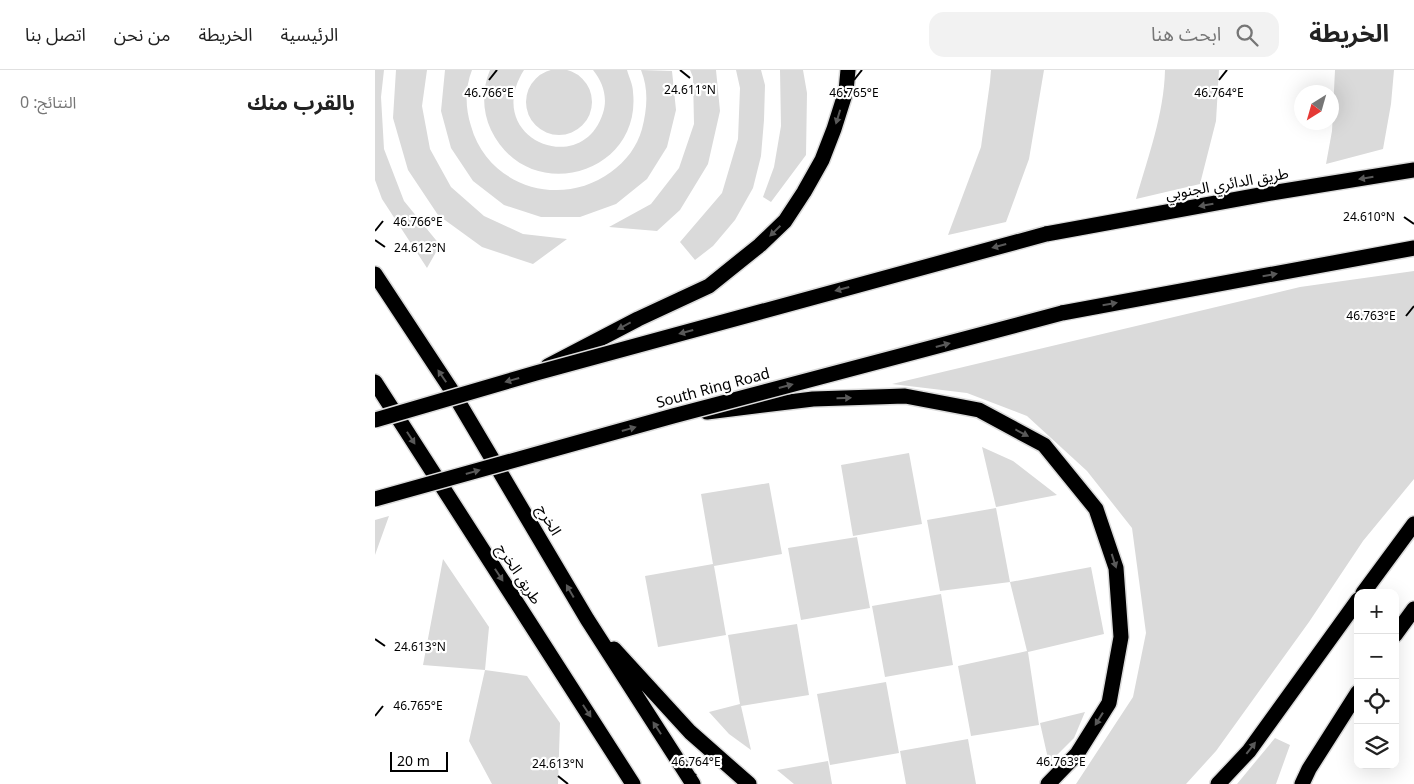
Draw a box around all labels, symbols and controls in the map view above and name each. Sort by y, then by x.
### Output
search box [929,12,1279,57]
text: الخريطة [1309,16,1389,49]
text: ابحث هنا [1151,21,1221,47]
icon: search [1233,21,1261,49]
text: اتصل بنا [25,22,86,46]
text: من نحن [114,22,171,46]
text: الخريطة [199,22,252,46]
text: الرئيسية [280,22,338,46]
text: 24.611°N [664,81,716,98]
text: 46.766°E [464,84,514,101]
text: 46.765°E [829,84,879,101]
text: 46.764°E [1194,84,1244,101]
north arrow [1294,85,1339,130]
text: بالقرب منك [247,88,355,116]
text: النتائج: 0 [20,91,76,113]
one-way arrow [833,110,841,125]
street label: طريق الدائري الجنوبي [1164,162,1290,206]
one-way arrow [1358,174,1374,182]
one-way arrow [1198,201,1213,209]
text: 24.610°N [1343,208,1395,225]
text: 46.766°E [393,213,443,230]
one-way arrow [769,225,781,237]
text: 24.612°N [394,239,446,256]
one-way arrow [992,243,1007,251]
one-way arrow [1262,271,1277,279]
one-way arrow [835,285,850,293]
one-way arrow [1102,300,1118,308]
text: 46.763°E [1346,307,1396,324]
one-way arrow [617,322,631,330]
one-way arrow [678,328,693,336]
one-way arrow [936,341,951,349]
street label: South Ring Road [654,362,772,412]
one-way arrow [438,370,447,383]
one-way arrow [504,376,519,384]
one-way arrow [779,382,794,390]
one-way arrow [836,394,852,402]
one-way arrow [622,424,637,432]
one-way arrow [1015,429,1029,437]
one-way arrow [406,431,416,445]
one-way arrow [465,468,480,476]
street label: الخرج [530,500,567,540]
street label: طريق الخرج [490,539,547,609]
one-way arrow [1111,554,1118,569]
one-way arrow [494,568,503,581]
one-way arrow [566,585,575,598]
map controls [1354,589,1399,769]
button: + [1354,589,1399,634]
button: − [1354,634,1399,679]
text: 24.613°N [394,638,446,655]
button: locate [1354,679,1399,724]
text: 46.765°E [393,697,443,714]
one-way arrow [582,705,591,718]
one-way arrow [1094,713,1104,726]
one-way arrow [653,722,662,735]
button: layers [1354,724,1399,769]
one-way arrow [1245,742,1256,755]
scale bar [390,749,447,772]
text: 20 m [397,751,430,770]
text: 46.764°E [671,753,721,770]
text: 46.763°E [1036,753,1086,770]
text: 24.613°N [532,755,584,772]

